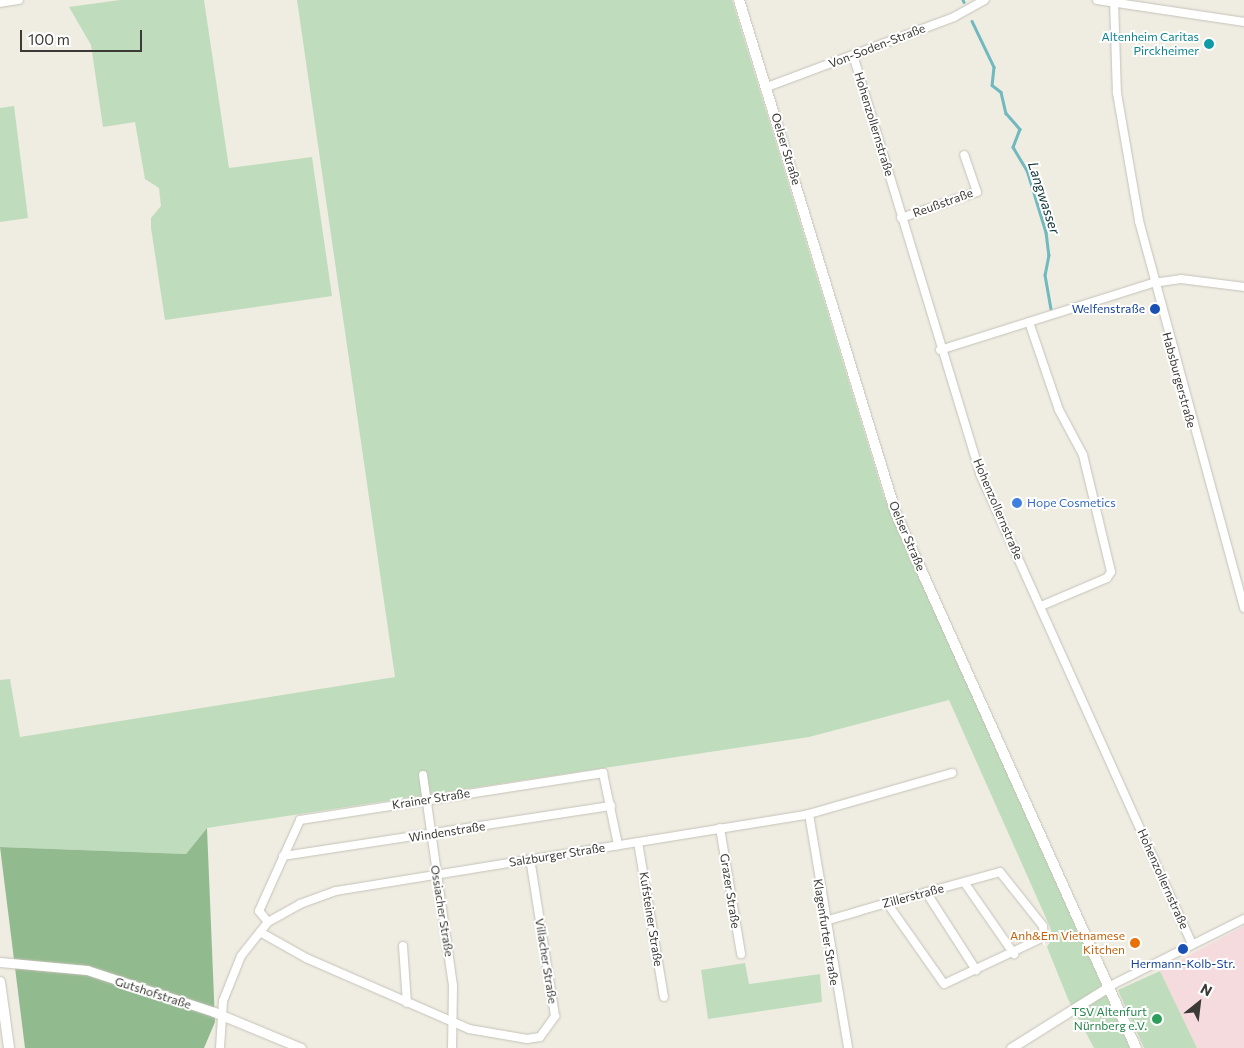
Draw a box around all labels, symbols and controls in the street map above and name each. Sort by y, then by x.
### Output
scale bar [22,20,145,52]
street label: Von-Soden-Straße [827,21,927,71]
text: 100 m [28,30,70,48]
place label: Altenheim Caritas Pirckheimer [1102,30,1199,58]
marker: Altenheim Caritas Pirckheimer [1203,38,1215,50]
street label: Hohenzollernstraße [851,70,897,178]
street label: Oelser Straße [768,111,804,187]
water label: Langwasser [1024,160,1064,236]
street label: Reußstraße [911,185,975,221]
place label: Welfenstraße [1072,302,1145,316]
marker: Welfenstraße [1149,303,1161,315]
street label: Habsburgerstraße [1159,331,1199,429]
street label: Hohenzollernstraße [970,456,1026,562]
place label: Hope Cosmetics [1027,496,1116,510]
marker: Hope Cosmetics [1011,497,1023,509]
street label: Oelser Straße [886,499,928,573]
street label: Krainer Straße [391,786,471,812]
street label: Windenstraße [408,819,486,845]
street label: Hohenzollernstraße [1134,827,1192,931]
street label: Salzburger Straße [508,840,606,870]
street label: Grazer Straße [717,853,743,929]
street label: Ossiacher Straße [428,864,456,958]
street label: Kufsteiner Straße [636,871,666,967]
street label: Klagenfurter Straße [810,878,842,986]
street label: Zillerstraße [881,881,945,911]
street label: Villacher Straße [532,917,560,1005]
place label: Anh&Em Vietnamese Kitchen [1010,929,1125,957]
marker: Anh&Em Vietnamese Kitchen [1129,937,1141,949]
marker: Hermann-Kolb-Str. [1177,943,1189,955]
place label: Hermann-Kolb-Str. [1131,957,1235,971]
street label: Gutshofstraße [113,974,193,1012]
north arrow [1174,978,1224,1028]
text: N [1198,979,1215,999]
place label: TSV Altenfurt Nürnberg e.V. [1071,1005,1147,1033]
marker: TSV Altenfurt Nürnberg e.V. [1151,1013,1163,1025]

